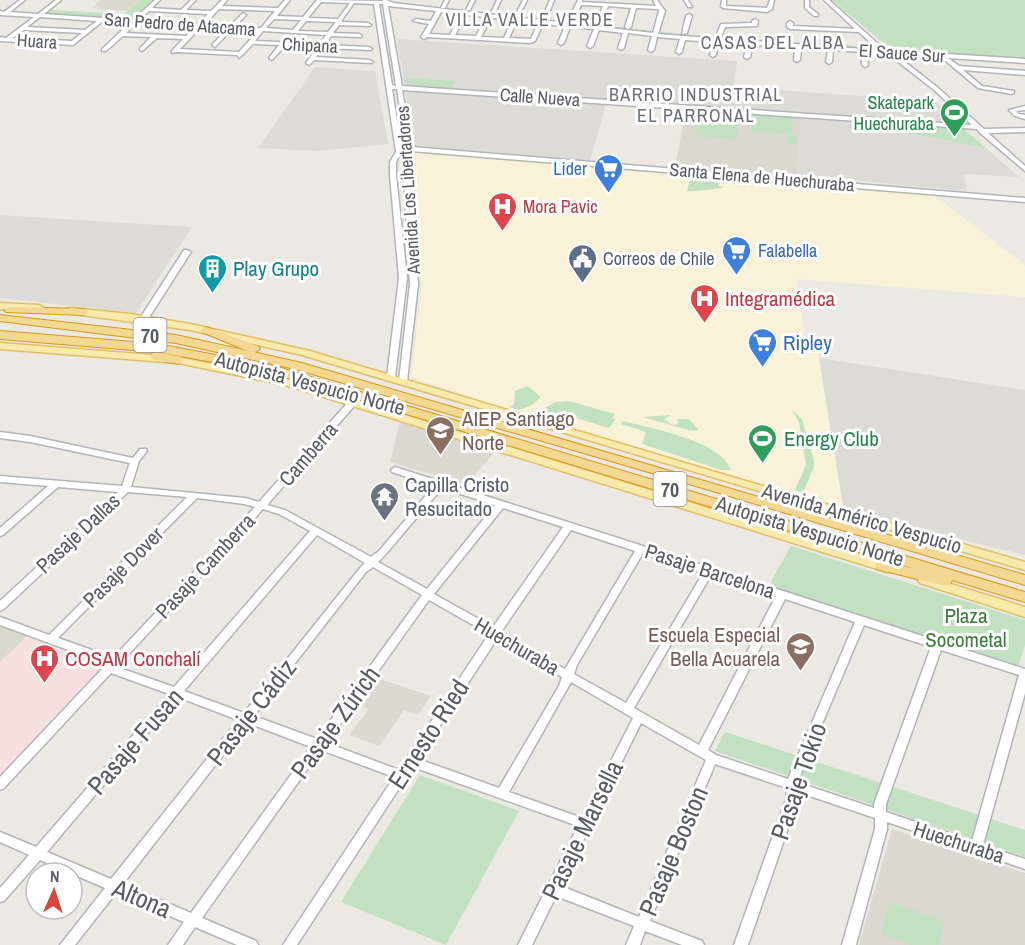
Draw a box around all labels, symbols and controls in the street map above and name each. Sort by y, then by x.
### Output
street label: San Pedro de Atacama [103,6,257,42]
district label: VILLA VALLE VERDE [446,7,614,32]
street label: Huara [16,27,58,55]
district label: CASAS DEL ALBA [701,30,845,55]
street label: Chipana [281,31,339,59]
street label: El Sauce Sur [858,38,946,68]
street label: Calle Nueva [499,82,581,112]
district label: BARRIO INDUSTRIAL EL PARRONAL [609,82,783,128]
place label: Skatepark Huechuraba [854,90,935,136]
sports icon: Skatepark Huechuraba [939,96,971,138]
street label: Avenida Los Libertadores [390,105,426,276]
supermarket icon: Lider [592,152,624,194]
place label: Lider [553,156,587,181]
street label: Santa Elena de Huechuraba [669,156,855,198]
hospital icon: Mora Pavic [486,190,518,232]
place label: Mora Pavic [523,194,598,219]
supermarket icon: Falabella [721,234,753,276]
place label: Falabella [758,238,817,263]
public building icon: Correos de Chile [566,242,598,284]
place label: Correos de Chile [603,246,715,271]
building icon: Play Grupo [196,252,228,294]
place label: Play Grupo [233,254,319,283]
hospital icon: Integramédica [688,282,720,324]
place label: Integramédica [725,284,836,313]
road number: 70 [134,318,166,352]
supermarket icon: Ripley [746,326,778,368]
place label: Ripley [783,328,832,357]
street label: Autopista Vespucio Norte [211,343,408,422]
place label: AIEP Santiago Norte [461,404,575,457]
school or university icon: AIEP Santiago Norte [425,414,457,456]
street label: Camberra [272,415,344,492]
sports icon: Energy Club [747,422,779,464]
place label: Energy Club [784,424,879,453]
place label: Capilla Cristo Resucitado [405,470,509,523]
road number: 70 [654,472,686,506]
street label: Avenida Américo Vespucio [758,475,965,560]
temple icon: Capilla Cristo Resucitado [368,480,400,522]
street label: Pasaje Dallas [30,486,126,580]
street label: Autopista Vespucio Norte [711,488,908,573]
street label: Pasaje Camberra [149,507,262,625]
street label: Pasaje Dover [76,520,170,614]
street label: Pasaje Barcelona [641,536,779,606]
park label: Plaza Socometal [925,601,1007,654]
street label: Huechuraba [469,610,565,682]
place label: Escuela Especial Bella Acuarela [648,620,780,673]
school or university icon: Escuela Especial Bella Acuarela [785,630,817,672]
hospital icon: COSAM Conchalí [28,642,60,684]
place label: COSAM Conchalí [65,644,201,673]
street label: Pasaje Cádiz [198,651,304,773]
street label: Pasaje Zúrich [282,659,388,785]
street label: Ernesto Ried [379,672,477,796]
street label: Pasaje Fusan [79,680,191,802]
street label: Pasaje Tokio [762,718,834,844]
street label: Pasaje Marsella [533,754,631,906]
street label: Pasaje Boston [630,781,716,921]
street label: Huechuraba [910,814,1008,870]
north arrow [24,861,84,921]
text: N [49,865,60,887]
street label: Altona [106,870,177,926]

